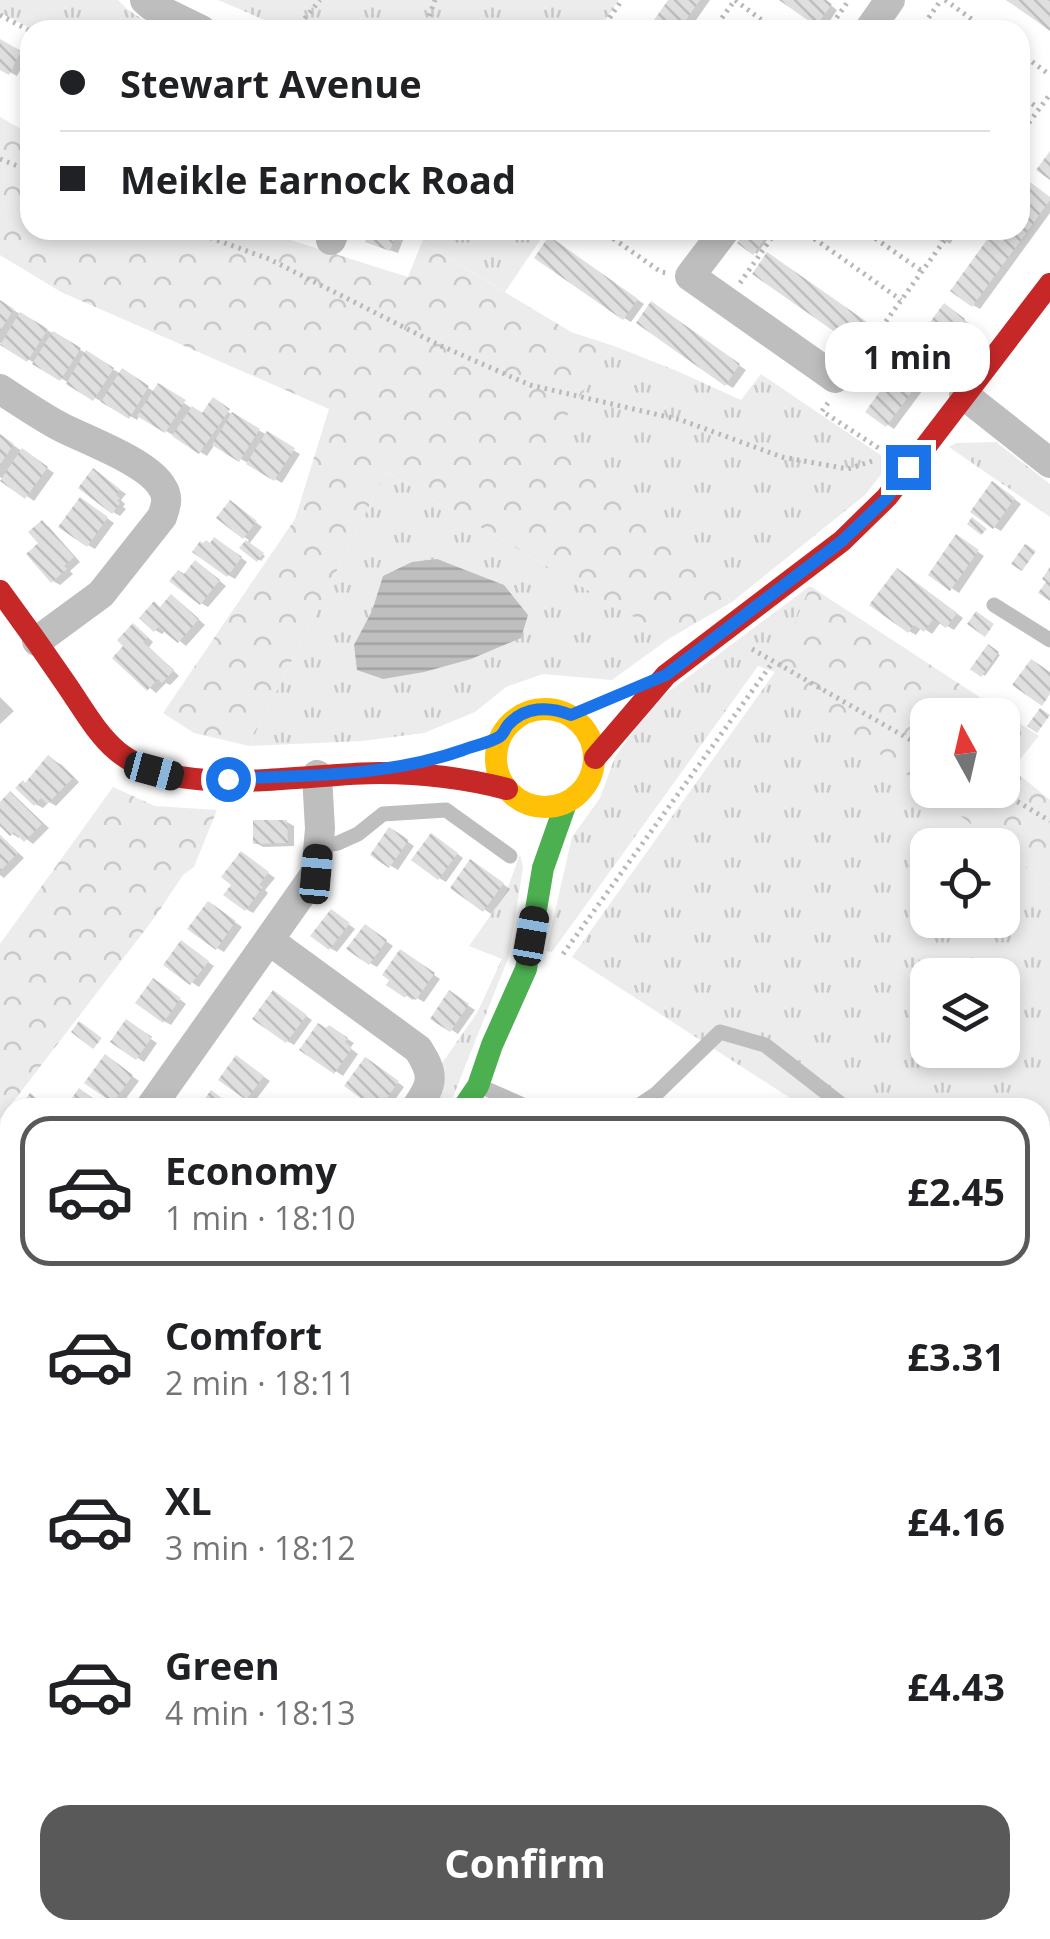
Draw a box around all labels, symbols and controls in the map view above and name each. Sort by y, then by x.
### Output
text: Stewart Avenue [120,57,422,109]
text: Meikle Earnock Road [120,153,516,205]
callout: 1 min [826,322,990,392]
text: 1 min [863,335,952,378]
route end [886,445,931,490]
north arrow [910,698,1020,808]
map controls [910,698,1020,1068]
car [121,749,187,793]
route start [206,757,251,802]
button: locate [910,828,1020,938]
car [298,843,334,905]
car [511,904,551,968]
button: layers [910,958,1020,1068]
text: Economy [165,1144,337,1196]
icon: car [45,1146,135,1236]
text: £2.45 [907,1165,1005,1217]
text: 1 min · 18:10 [165,1196,356,1239]
text: Comfort [165,1309,322,1361]
icon: car [45,1311,135,1401]
text: £3.31 [907,1330,1005,1382]
text: 2 min · 18:11 [165,1361,356,1404]
text: XL [165,1474,212,1526]
icon: car [45,1476,135,1566]
text: £4.16 [907,1495,1005,1547]
text: 3 min · 18:12 [165,1526,356,1569]
text: Green [165,1639,280,1691]
icon: car [45,1641,135,1731]
text: £4.43 [907,1660,1005,1712]
text: 4 min · 18:13 [165,1691,356,1734]
button: Confirm [40,1805,1010,1920]

